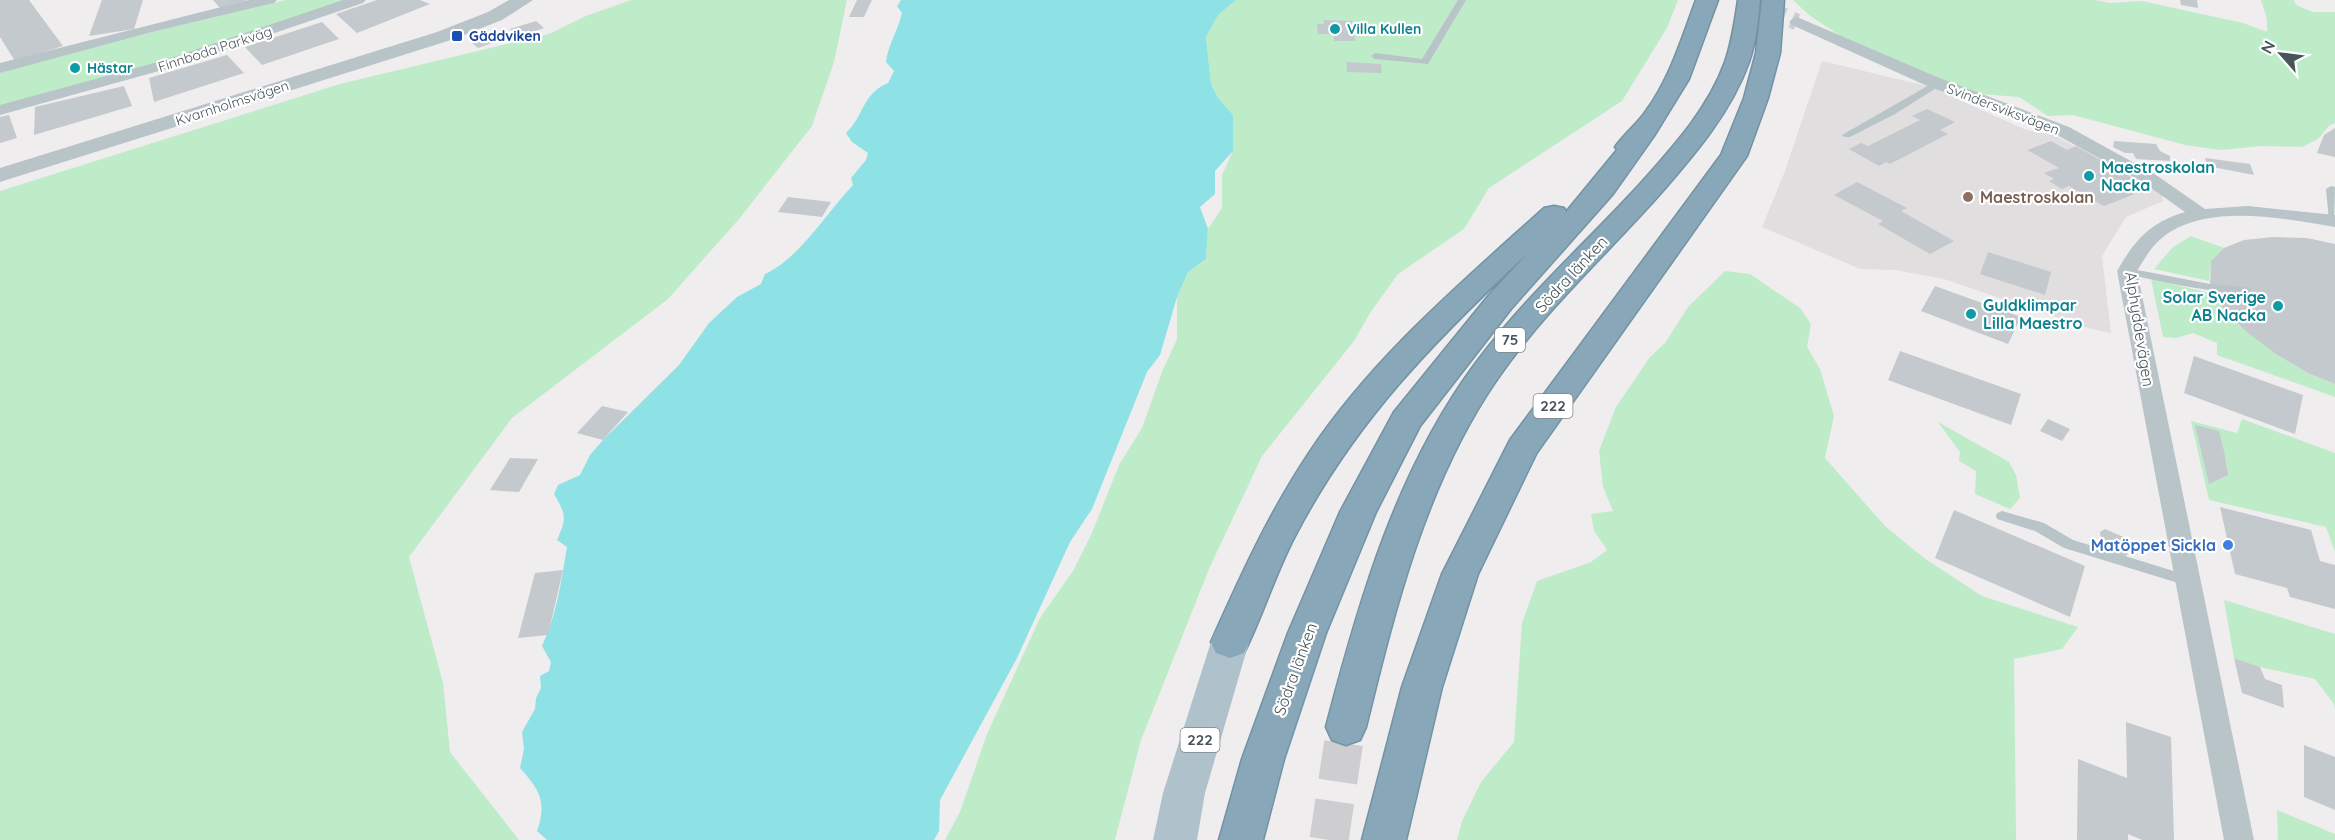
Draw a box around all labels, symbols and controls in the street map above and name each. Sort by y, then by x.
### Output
place label: Villa Kullen [1347,20,1421,38]
street label: Finnboda Parkväg [156,22,274,76]
marker: Villa Kullen [1328,22,1342,36]
north arrow [2251,24,2311,84]
place label: Gäddviken [469,27,541,45]
marker: Gäddviken [450,29,464,43]
text: N [2256,37,2279,57]
place label: Hästar [87,59,133,77]
marker: Hästar [68,61,82,75]
street label: Kvarnholmsvägen [173,76,291,130]
street label: Svindersviksvägen [1944,79,2062,139]
place label: Maestroskolan Nacka [2101,157,2215,195]
marker: Maestroskolan Nacka [2082,169,2096,183]
place label: Maestroskolan [1980,187,2094,207]
marker: Maestroskolan [1961,190,1975,204]
street label: Södra länken [1530,232,1612,316]
street label: Alphyddevägen [2121,270,2159,388]
place label: Solar Sverige AB Nacka [2163,287,2266,325]
place label: Guldklimpar Lilla Maestro [1983,295,2082,333]
marker: Solar Sverige AB Nacka [2271,299,2285,313]
marker: Guldklimpar Lilla Maestro [1964,307,1978,321]
road number: 75 [1495,328,1525,352]
road number: 222 [1534,394,1572,418]
place label: Matöppet Sickla [2091,535,2216,555]
marker: Matöppet Sickla [2221,538,2235,552]
street label: Södra länken [1269,620,1321,718]
road number: 222 [1180,728,1220,752]

